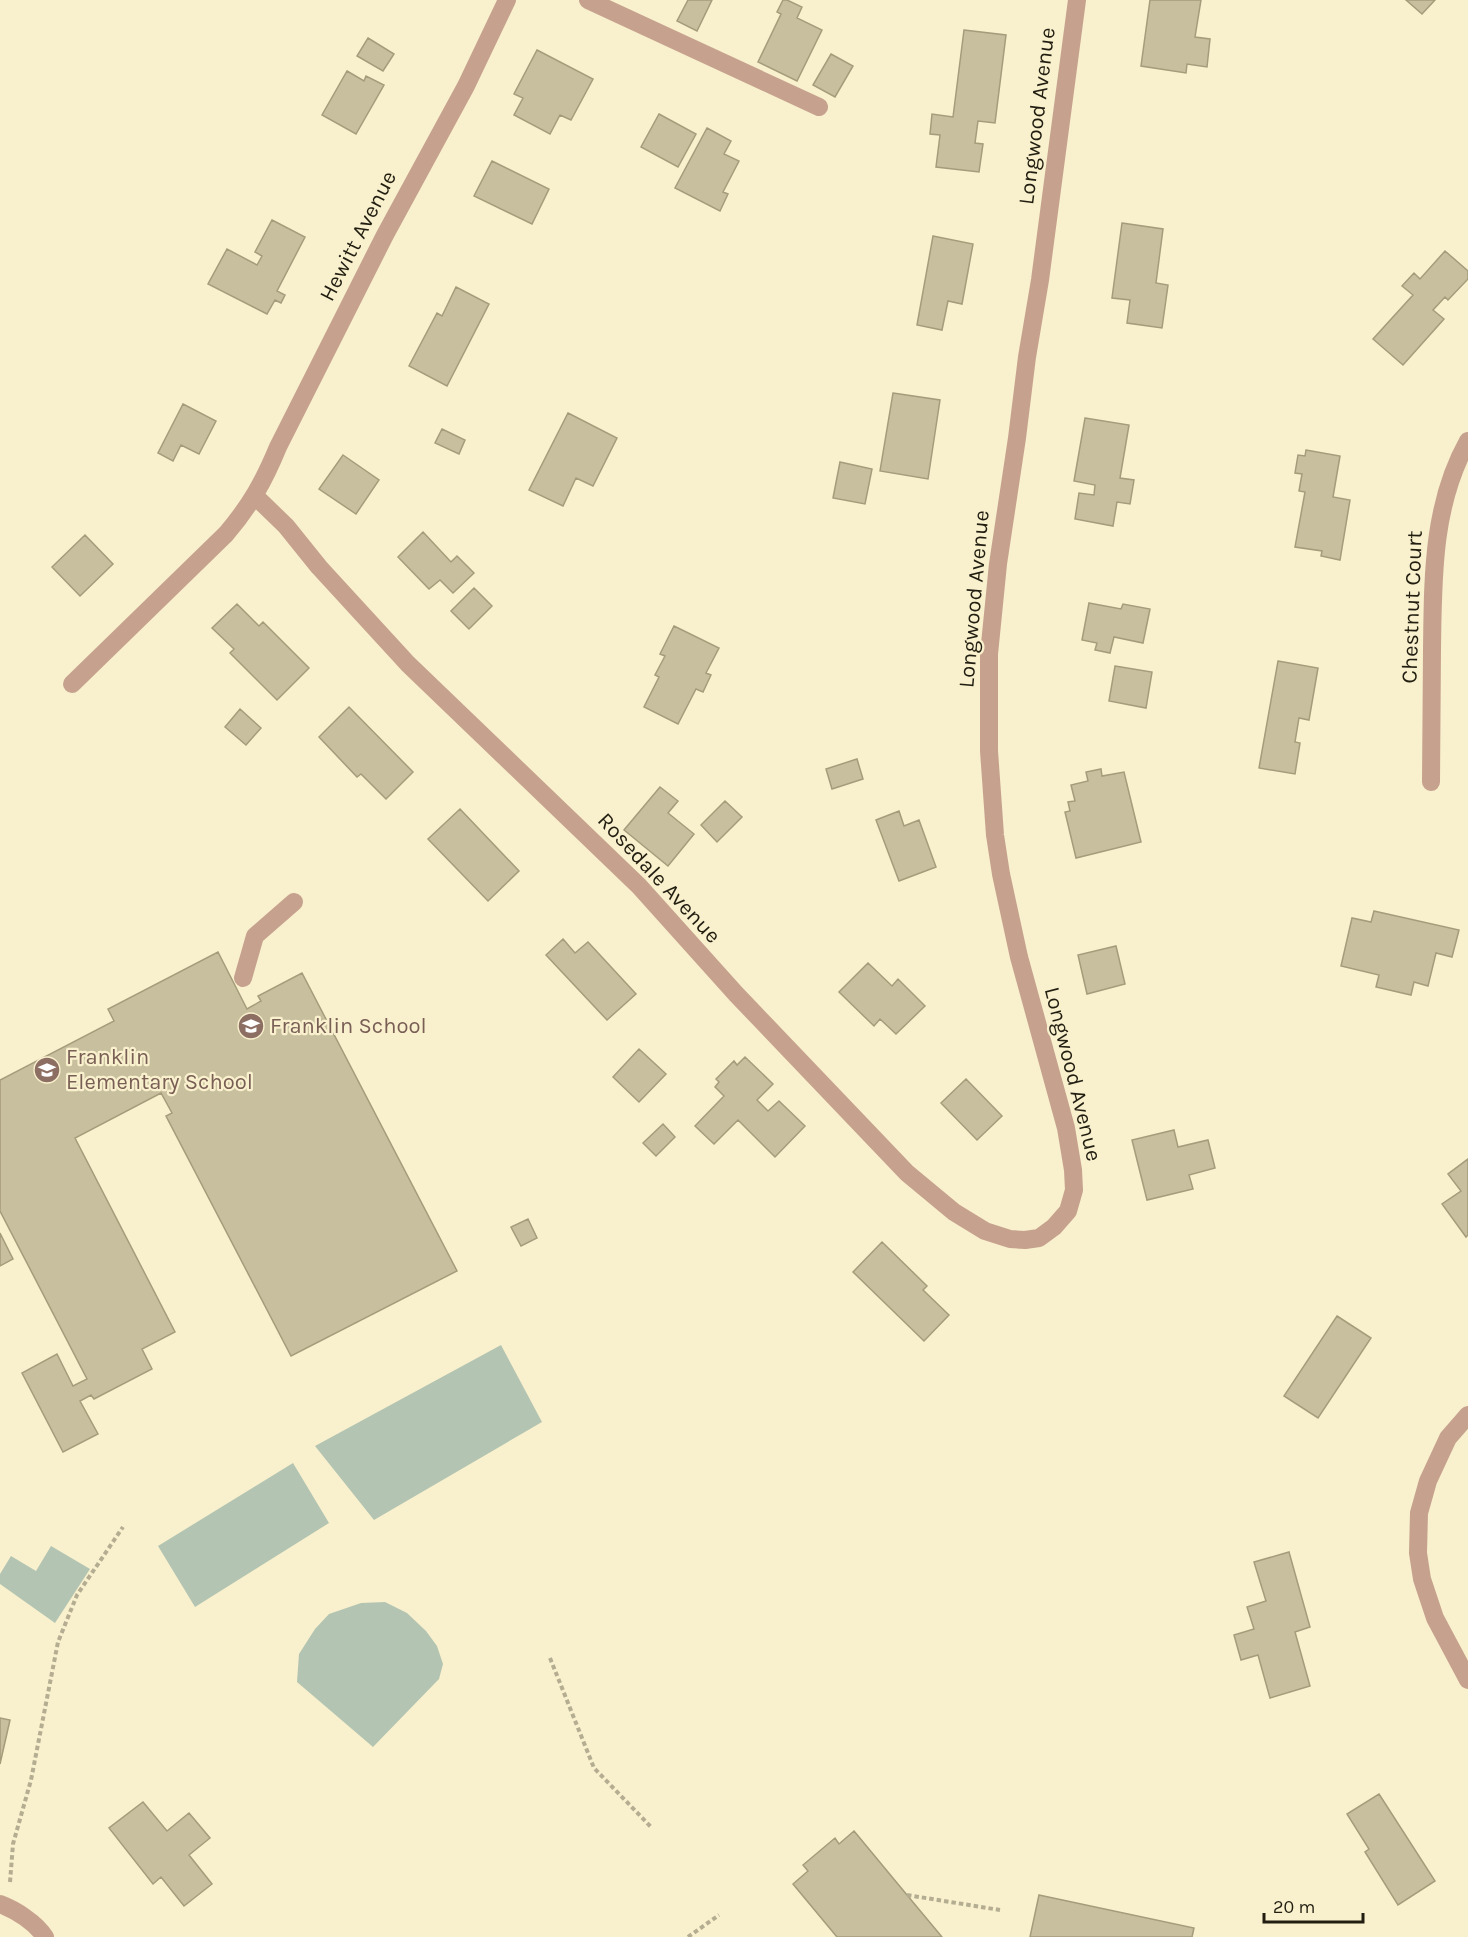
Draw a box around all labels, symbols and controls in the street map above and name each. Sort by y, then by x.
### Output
street label: Longwood Avenue [1013,26,1061,206]
street label: Hewitt Avenue [314,167,402,305]
street label: Longwood Avenue [953,509,995,689]
street label: Chestnut Court [1396,530,1428,684]
street label: Rosedale Avenue [592,807,726,949]
street label: Longwood Avenue [1039,984,1107,1164]
school or university icon: Franklin School [236,1011,266,1041]
place label: Franklin School [270,1013,427,1039]
place label: Franklin Elementary School [66,1044,253,1095]
school or university icon: Franklin Elementary School [32,1055,62,1085]
scale bar [1264,1886,1363,1924]
text: 20 m [1273,1896,1315,1918]

